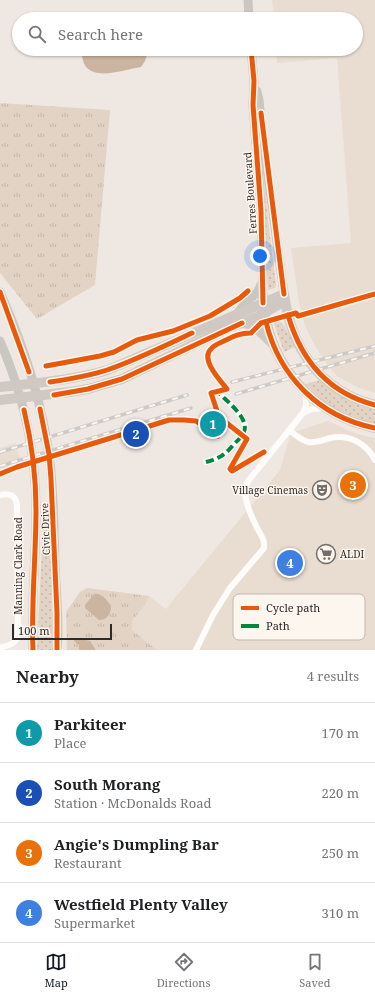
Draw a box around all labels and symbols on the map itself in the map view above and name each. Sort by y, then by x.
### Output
street label: Ferres Boulevard [240,152,260,234]
your location [250,246,270,266]
pin: 1 [200,409,226,439]
pin: 2 [123,419,149,449]
pin: 3 [340,470,366,500]
theatre icon: Village Cinemas [311,479,333,501]
place label: Village Cinemas [232,483,308,497]
street label: Civic Drive [37,503,53,555]
street label: Manning Clark Road [11,517,25,615]
supermarket icon: ALDI [315,543,337,565]
place label: ALDI [340,547,365,561]
pin: 4 [277,548,303,578]
legend [233,594,365,640]
text: Cycle path [266,600,320,615]
text: Path [266,618,290,633]
scale bar [12,622,112,641]

